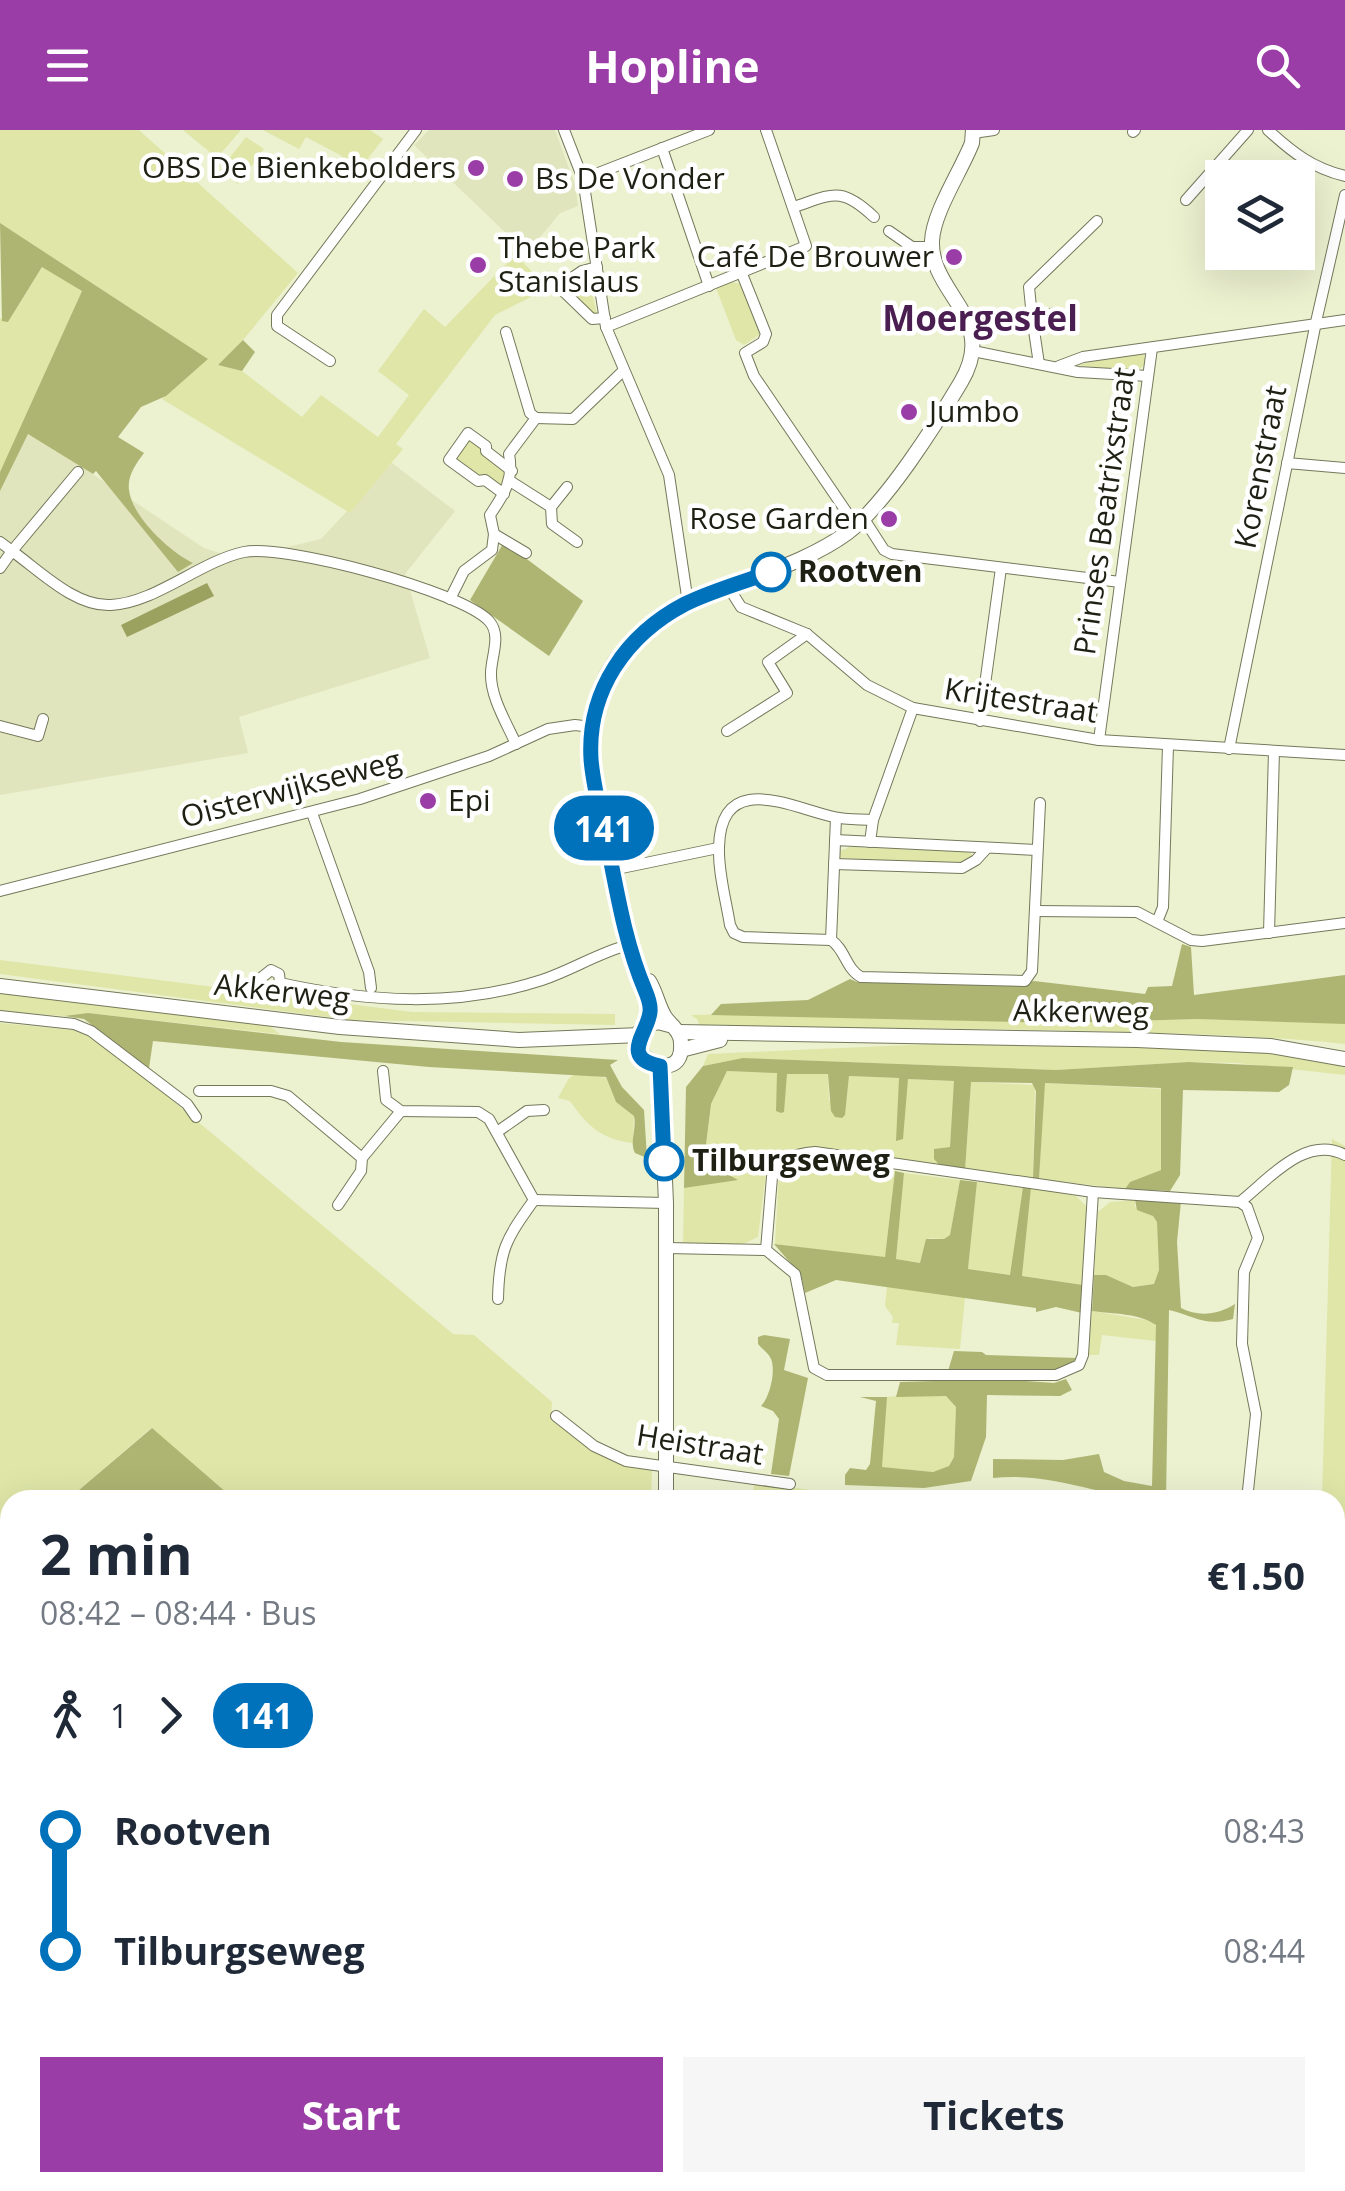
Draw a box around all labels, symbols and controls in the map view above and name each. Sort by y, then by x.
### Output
text: Hopline [585,35,760,96]
icon: menu [40,38,95,93]
icon: search [1250,38,1305,93]
place label: OBS De Bienkebolders [142,146,456,187]
marker: OBS De Bienkebolders [465,157,487,179]
place label: Bs De Vonder [535,157,725,198]
map controls [1205,160,1315,270]
button: layers [1205,160,1315,270]
marker: Bs De Vonder [504,168,526,190]
place label: Thebe Park Stanislaus [498,226,656,301]
place label: Café De Brouwer [697,235,934,276]
marker: Café De Brouwer [943,246,965,268]
marker: Thebe Park Stanislaus [467,254,489,276]
district label: Moergestel [882,294,1078,341]
street label: Prinses Beatrixstraat [1063,364,1144,657]
street label: Korenstraat [1224,382,1295,552]
place label: Jumbo [926,390,1020,431]
marker: Jumbo [898,401,920,423]
place label: Rose Garden [689,497,869,538]
marker: Rose Garden [878,508,900,530]
place label: Rootven [798,550,922,591]
marker: Rootven [752,553,790,591]
street label: Krijtestraat [942,667,1101,732]
street label: Oisterwijkseweg [176,738,405,837]
place label: Epi [448,779,491,820]
marker: Epi [417,790,439,812]
line badge: 141 [546,796,662,860]
text: 141 [574,805,634,852]
street label: Akkerweg [212,963,352,1018]
street label: Akkerweg [1013,989,1149,1032]
place label: Tilburgseweg [692,1139,890,1180]
marker: Tilburgseweg [645,1142,683,1180]
street label: Heistraat [634,1413,767,1474]
text: 2 min [40,1516,193,1591]
text: €1.50 [1207,1549,1305,1601]
text: 08:42 – 08:44 · Bus [40,1591,316,1634]
icon: walk [40,1688,95,1743]
icon: forward [143,1688,198,1743]
text: 141 [233,1692,293,1739]
text: 1 [110,1694,128,1737]
text: Rootven [114,1804,272,1856]
text: 08:43 [1223,1809,1305,1852]
text: Tilburgseweg [114,1924,365,1976]
text: 08:44 [1223,1929,1305,1972]
button: Start [40,2057,663,2172]
button: Tickets [683,2057,1305,2172]

